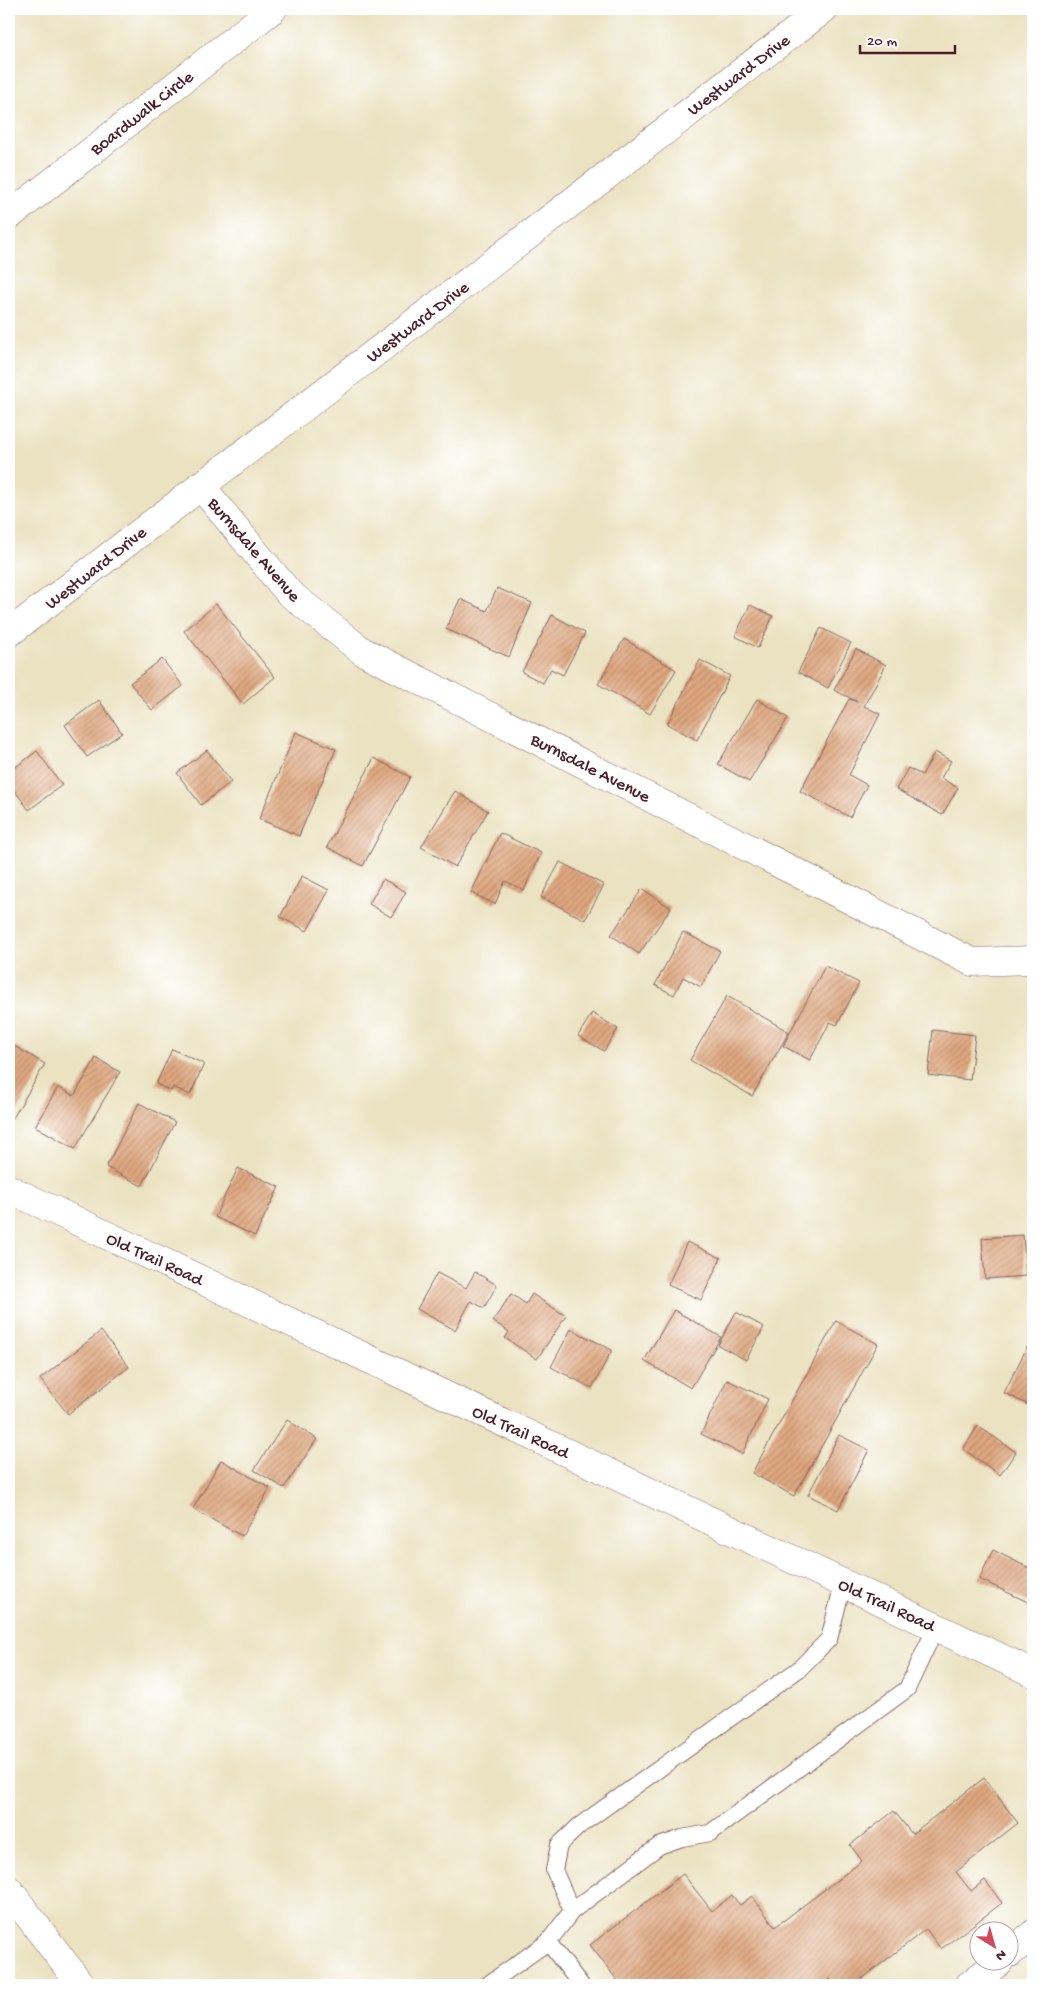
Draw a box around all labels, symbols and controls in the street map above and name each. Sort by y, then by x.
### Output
scale bar [860,22,954,54]
street label: Westward Drive [684,30,795,121]
text: 20 m [867,33,897,51]
street label: Boardwalk Circle [86,67,199,161]
street label: Westward Drive [363,277,474,368]
street label: Burnsdale Avenue [201,493,305,608]
street label: Westward Drive [42,522,152,615]
street label: Burnsdale Avenue [526,730,654,809]
street label: Old Trail Road [102,1229,207,1292]
street label: Old Trail Road [468,1402,573,1465]
street label: Old Trail Road [834,1575,939,1638]
north arrow [970,1922,1020,1972]
text: N [992,1945,1009,1964]

